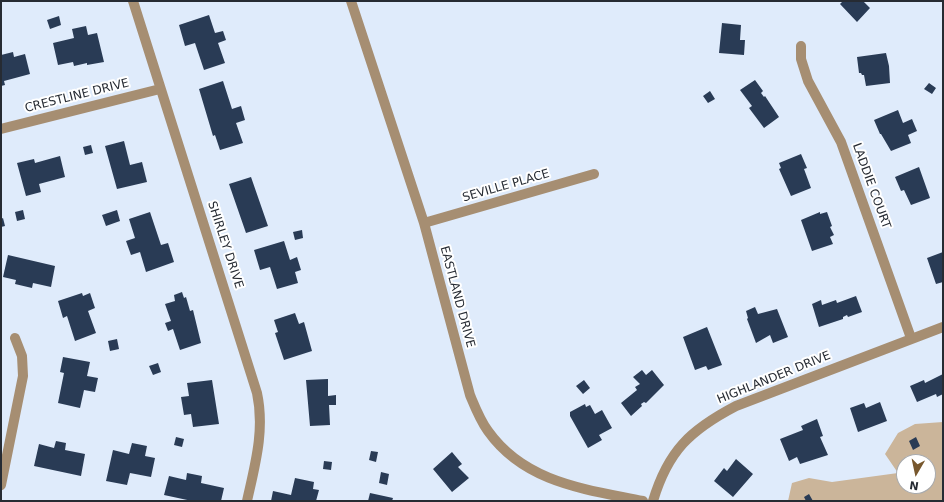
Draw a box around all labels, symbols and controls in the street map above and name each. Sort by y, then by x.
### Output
street label: CRESTLINE DRIVE [23,76,131,116]
street label: LADDIE COURT [849,141,893,231]
street label: SEVILLE PLACE [461,167,551,205]
street label: SHIRLEY DRIVE [204,200,246,290]
street label: EASTLAND DRIVE [436,244,478,350]
street label: HIGHLANDER DRIVE [715,349,833,407]
north arrow [896,454,936,494]
text: N [909,478,920,492]

